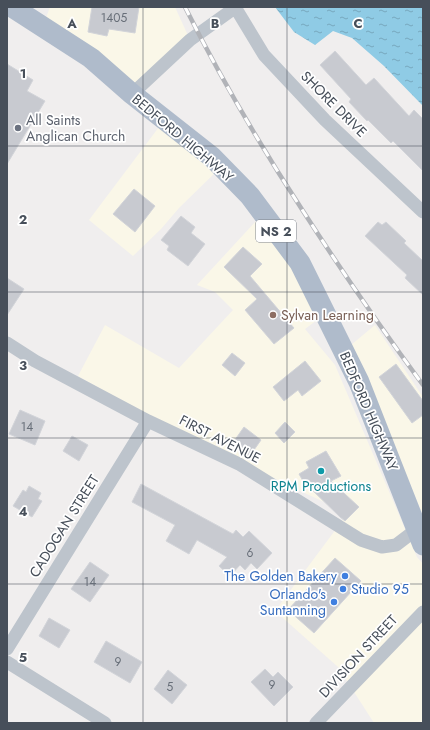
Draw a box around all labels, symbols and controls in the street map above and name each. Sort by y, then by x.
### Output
house number: 1405 [101,9,127,27]
text: A [66,14,77,33]
text: B [211,14,220,33]
text: C [353,14,363,33]
text: 1 [20,64,26,83]
street label: SHORE DRIVE [296,66,372,142]
street label: BEDFORD HIGHWAY [128,89,238,187]
place label: All Saints Anglican Church [26,110,125,146]
marker: All Saints Anglican Church [13,123,23,133]
text: 2 [19,210,27,229]
road number: NS 2 [256,220,296,242]
place label: Sylvan Learning [281,305,374,325]
marker: Sylvan Learning [268,310,278,320]
street label: BEDFORD HIGHWAY [335,348,403,474]
text: 3 [19,356,27,375]
street label: FIRST AVENUE [176,410,264,468]
house number: 14 [21,418,33,436]
marker: RPM Productions [316,466,326,476]
street label: CADOGAN STREET [24,470,104,581]
place label: RPM Productions [271,476,372,496]
text: 4 [18,502,28,521]
house number: 6 [247,544,254,562]
place label: The Golden Bakery [224,566,338,586]
marker: The Golden Bakery [340,571,350,581]
house number: 14 [84,573,96,591]
place label: Studio 95 [351,579,409,599]
place label: Orlando's Suntanning [260,584,326,620]
marker: Studio 95 [338,584,348,594]
marker: Orlando's Suntanning [329,597,339,607]
street label: DIVISION STREET [314,610,402,702]
text: 5 [19,648,27,667]
house number: 9 [115,653,122,671]
house number: 9 [269,676,276,694]
house number: 5 [167,678,174,696]

